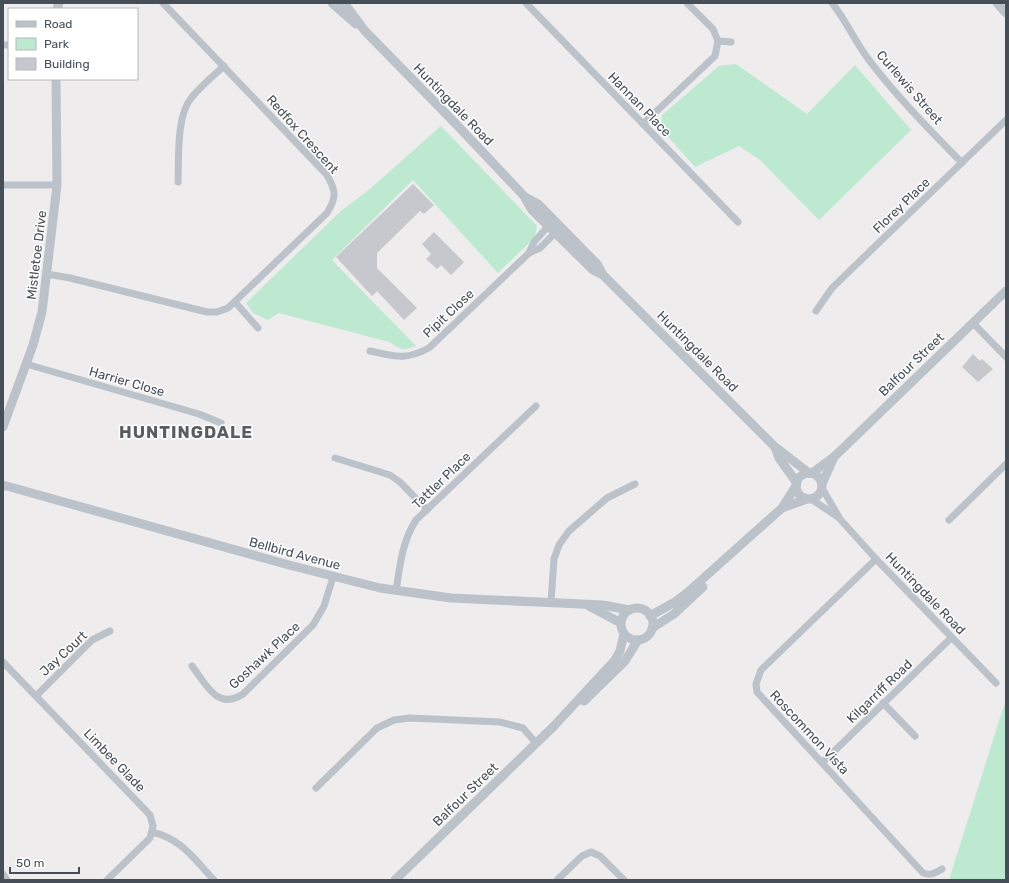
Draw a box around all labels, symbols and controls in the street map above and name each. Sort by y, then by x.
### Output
legend [8,8,138,80]
text: Road [44,17,72,31]
text: Park [44,37,70,51]
street label: Curlewis Street [874,47,946,127]
text: Building [44,57,90,71]
street label: Huntingdale Road [410,60,497,149]
street label: Hannan Place [605,69,674,140]
street label: Redfox Crescent [263,92,342,177]
street label: Florey Place [870,175,933,236]
street label: Mistletoe Drive [24,210,49,301]
street label: Pipit Close [420,286,477,341]
street label: Huntingdale Road [653,308,741,396]
street label: Balfour Street [876,330,947,399]
street label: Harrier Close [87,364,166,399]
district label: HUNTINGDALE [119,422,253,442]
street label: Tattler Place [409,449,474,512]
street label: Bellbird Avenue [247,534,342,573]
street label: Huntingdale Road [882,549,969,638]
street label: Goshawk Place [226,619,303,692]
street label: Jay Court [37,628,90,679]
street label: Kilgarriff Road [844,657,916,727]
street label: Roscommon Vista [767,687,852,777]
street label: Limbee Glade [81,726,148,795]
street label: Balfour Street [430,760,501,829]
scale bar [10,849,79,875]
text: 50 m [16,856,44,870]

